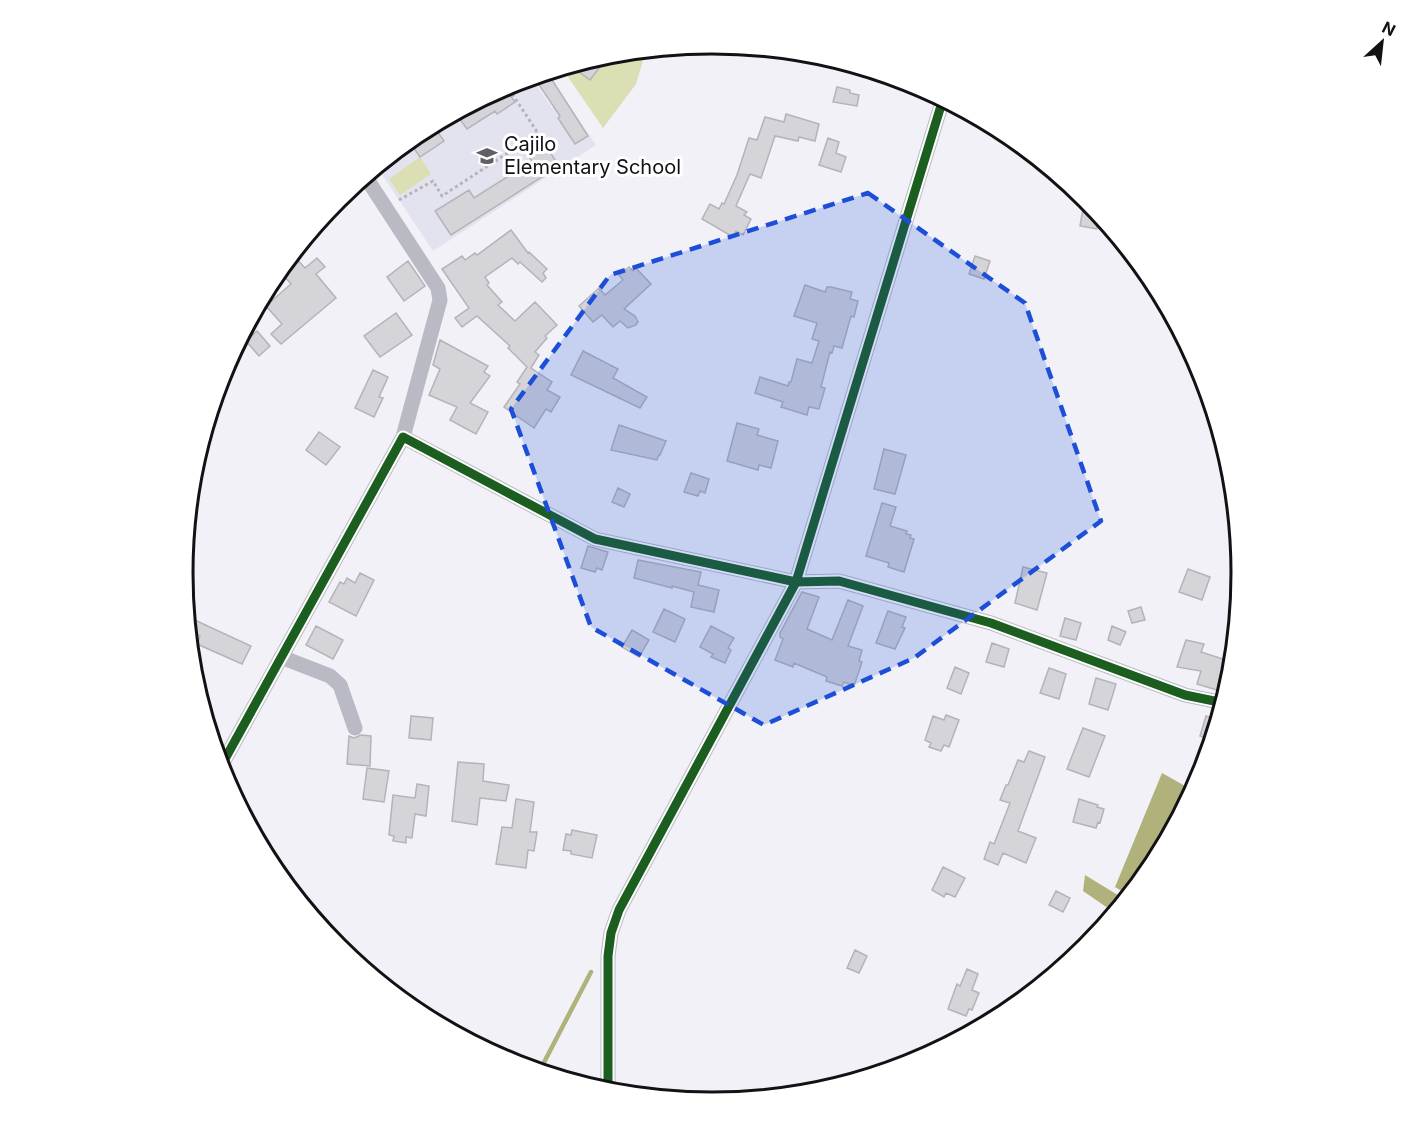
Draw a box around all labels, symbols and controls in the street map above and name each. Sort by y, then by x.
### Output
north arrow [1352,12,1412,72]
text: N [1379,17,1399,40]
place label: Cajilo Elementary School [504,132,681,179]
school or university icon: Cajilo Elementary School [475,144,499,168]

